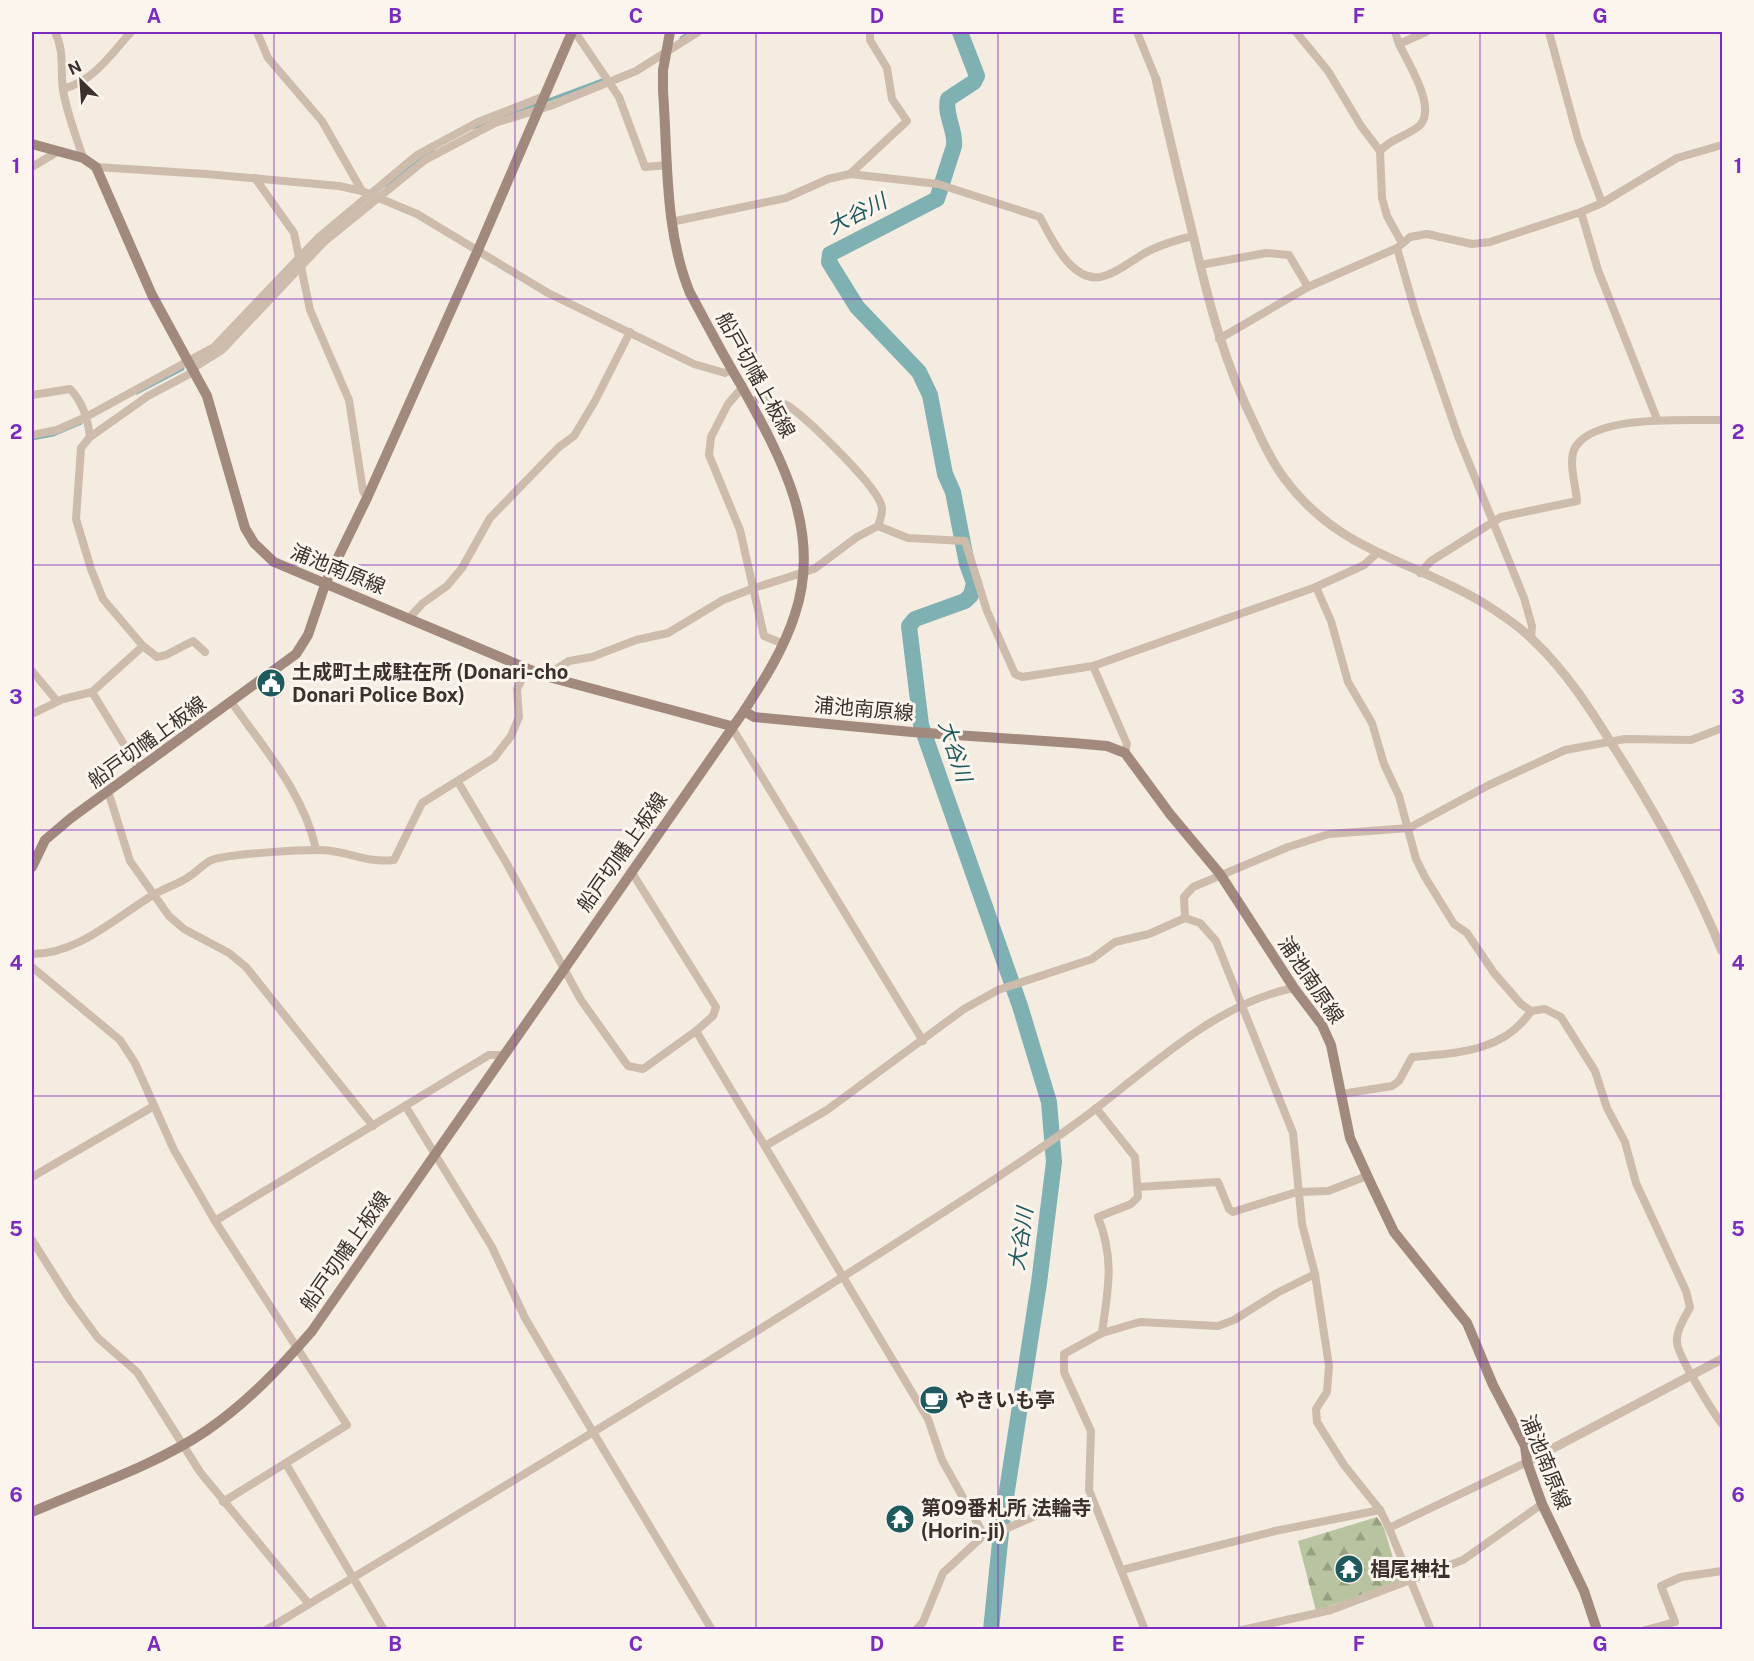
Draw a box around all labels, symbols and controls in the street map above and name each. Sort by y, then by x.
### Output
text: A [147,4,161,28]
text: B [388,4,402,28]
text: C [629,4,643,28]
text: D [870,4,884,28]
text: E [1112,4,1124,28]
text: F [1353,4,1365,28]
text: G [1592,4,1608,28]
north arrow [51,51,111,111]
text: N [65,57,85,79]
text: 1 [12,154,20,178]
text: 1 [1734,154,1742,178]
water label: 大谷川 [823,187,892,239]
street label: 船戸切幡上板線 [712,308,800,442]
text: 2 [10,420,22,444]
text: 2 [1732,420,1744,444]
street label: 浦池南原線 [287,539,389,599]
place label: 土成町土成駐在所 (Donari-cho Donari Police Box) [292,660,568,707]
public building icon: 土成町土成駐在所 (Donari-cho Donari Police Box) [255,667,287,699]
text: 3 [9,685,23,709]
text: 3 [1731,685,1745,709]
street label: 船戸切幡上板線 [83,691,211,793]
street label: 浦池南原線 [813,693,915,725]
water label: 大谷川 [934,717,978,787]
street label: 船戸切幡上板線 [572,788,672,916]
street label: 浦池南原線 [1273,932,1349,1028]
text: 4 [9,951,23,975]
text: 4 [1731,951,1745,975]
street label: 船戸切幡上板線 [295,1187,395,1315]
water label: 大谷川 [1004,1204,1038,1272]
text: 5 [9,1217,23,1241]
text: 5 [1731,1217,1745,1241]
cafe icon: やきいも亭 [918,1384,950,1416]
place label: やきいも亭 [955,1388,1055,1412]
street label: 浦池南原線 [1516,1411,1576,1513]
text: 6 [9,1483,23,1507]
text: 6 [1731,1483,1745,1507]
place label: 第09番札所 法輪寺 (Horin-ji) [921,1496,1092,1543]
temple icon: 第09番札所 法輪寺 (Horin-ji) [884,1503,916,1535]
temple icon: 椙尾神社 [1333,1553,1365,1585]
place label: 椙尾神社 [1370,1557,1450,1581]
text: A [147,1632,161,1656]
text: B [388,1632,402,1656]
text: C [629,1632,643,1656]
text: D [870,1632,884,1656]
text: E [1112,1632,1124,1656]
text: F [1353,1632,1365,1656]
text: G [1592,1632,1608,1656]

